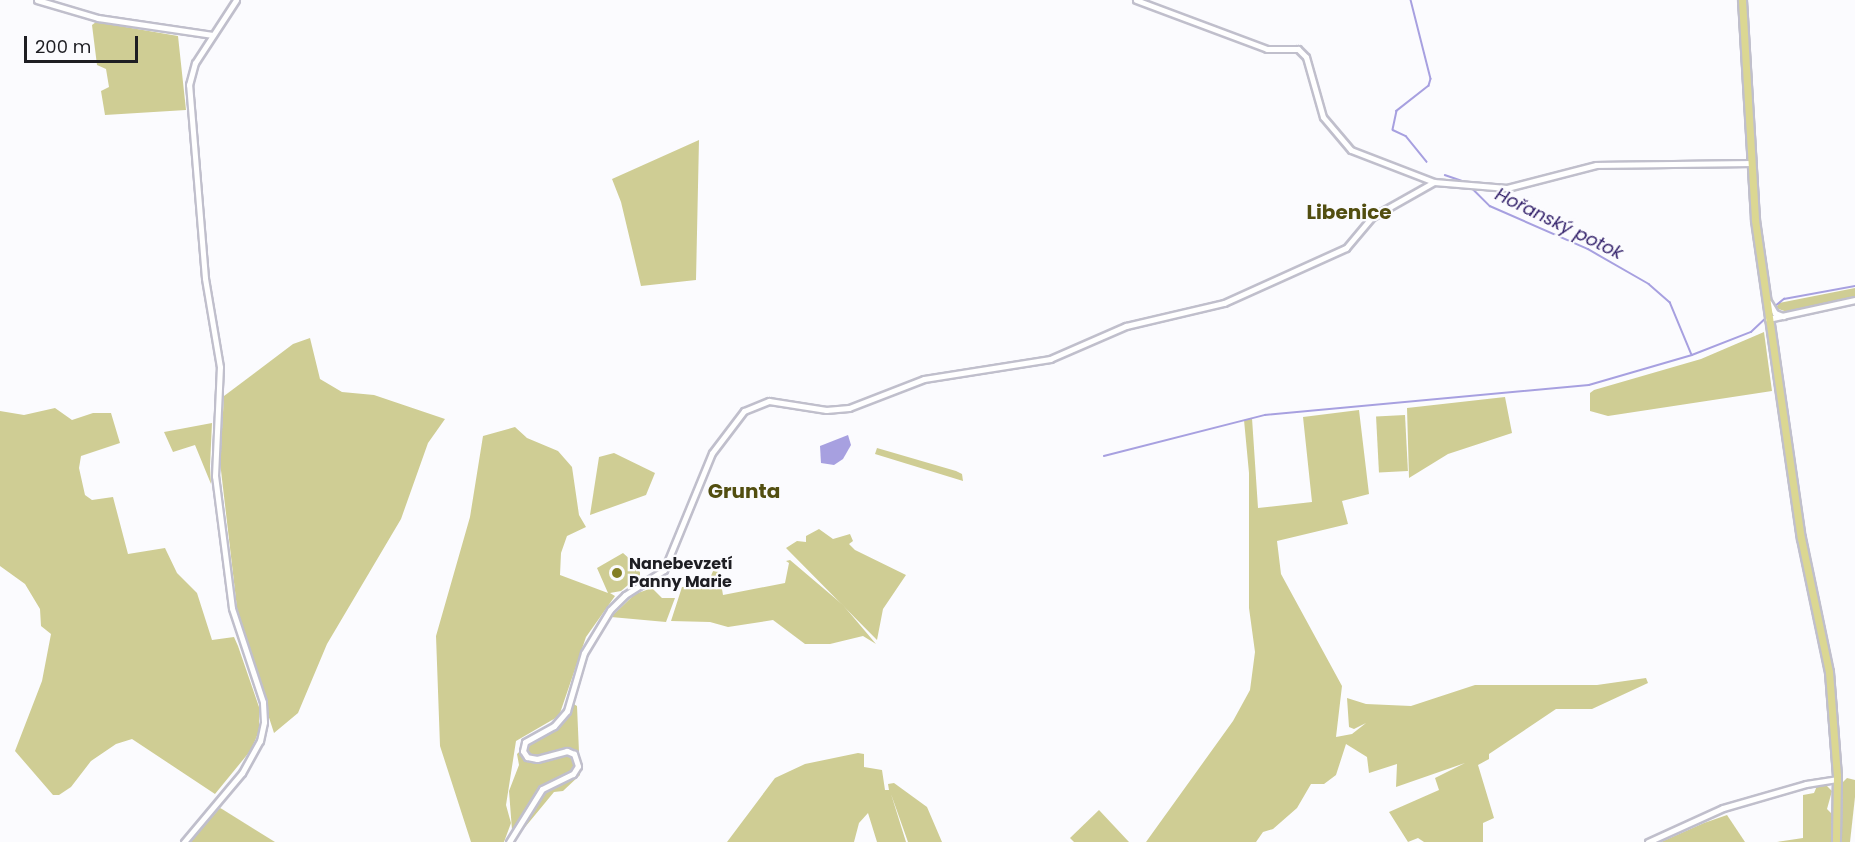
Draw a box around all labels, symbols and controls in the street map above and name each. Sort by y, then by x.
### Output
scale bar [27,24,141,62]
text: 200 m [35,34,91,59]
water label: Hořanský potok [1492,184,1626,264]
district label: Libenice [1306,200,1392,224]
district label: Grunta [708,479,780,503]
place label: Nanebevzetí Panny Marie [629,554,733,592]
marker: Nanebevzetí Panny Marie [610,566,624,580]

